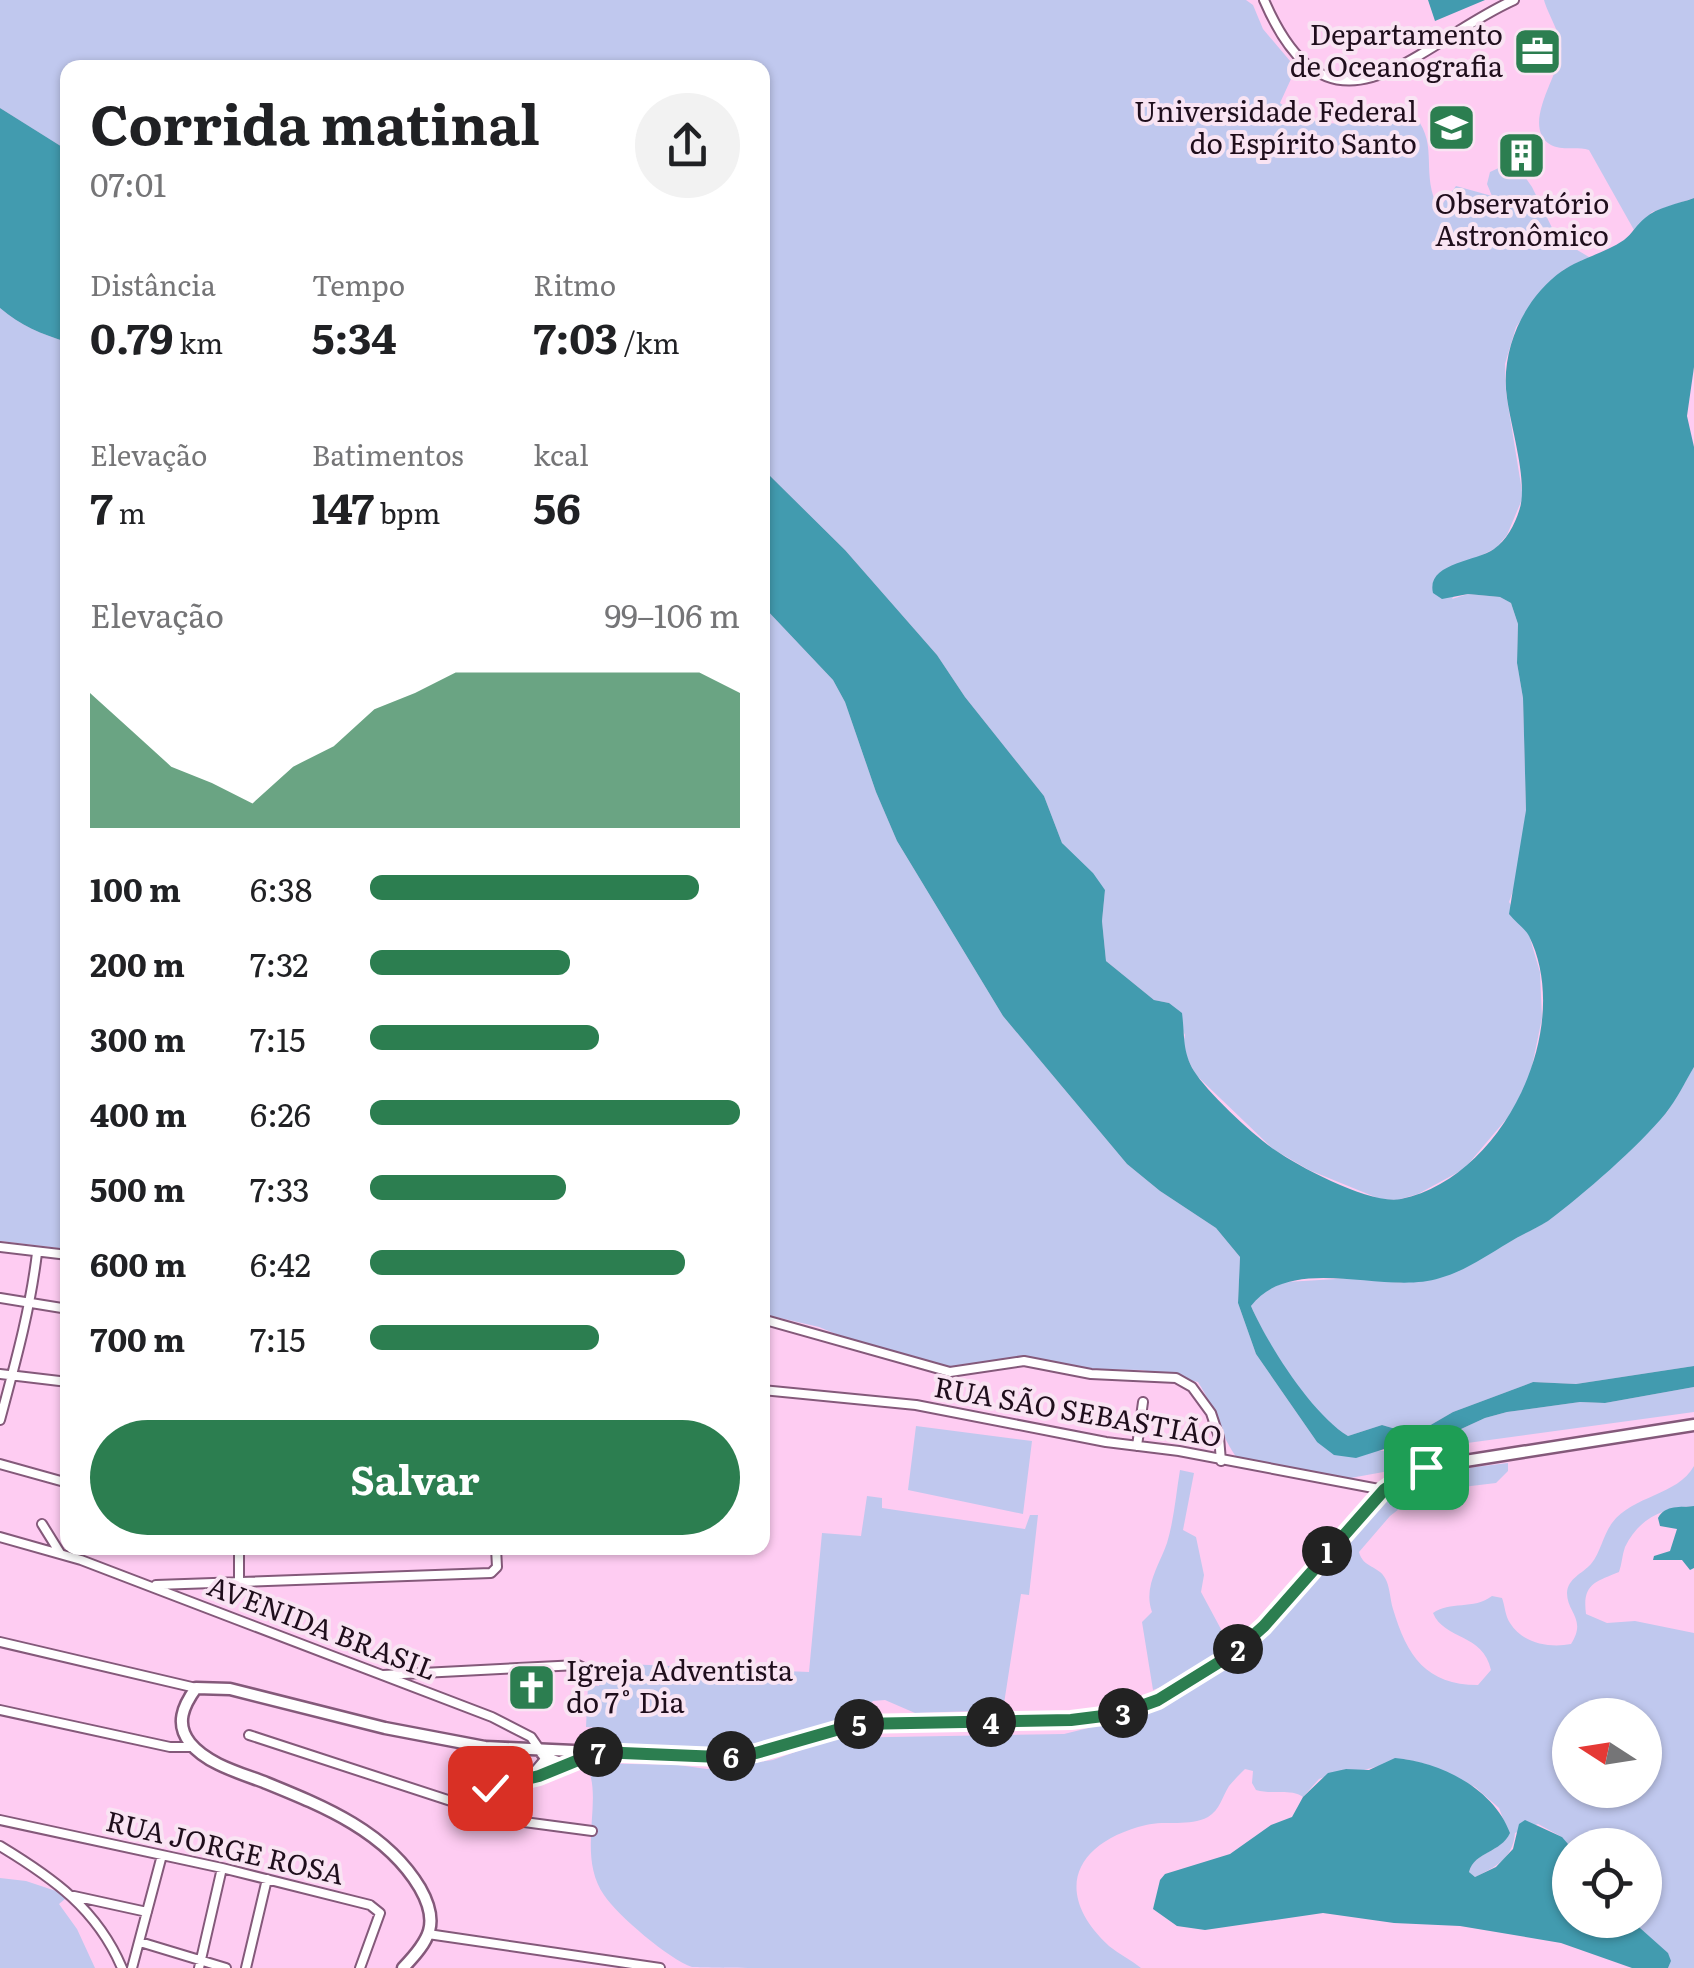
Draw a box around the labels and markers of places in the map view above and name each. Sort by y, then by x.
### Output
place label: Departamento de Oceanografia [1290,12,1503,86]
office icon: Departamento de Oceanografia [1512,25,1564,77]
place label: Universidade Federal do Espírito Santo [1134,89,1417,163]
school or university icon: Universidade Federal do Espírito Santo [1426,102,1478,154]
building icon: Observatório Astronômico [1496,130,1548,182]
place label: Observatório Astronômico [1435,181,1609,255]
pin [1384,1425,1469,1510]
pin: 1 [1302,1526,1352,1576]
pin: 2 [1213,1624,1263,1674]
place label: Igreja Adventista do 7˚ Dia [566,1648,793,1722]
church icon: Igreja Adventista do 7˚ Dia [505,1661,557,1713]
pin: 3 [1098,1688,1148,1738]
pin: 4 [966,1697,1016,1747]
pin: 5 [834,1699,884,1749]
pin: 7 [573,1727,623,1777]
pin: 6 [706,1731,756,1781]
pin [448,1746,533,1831]

